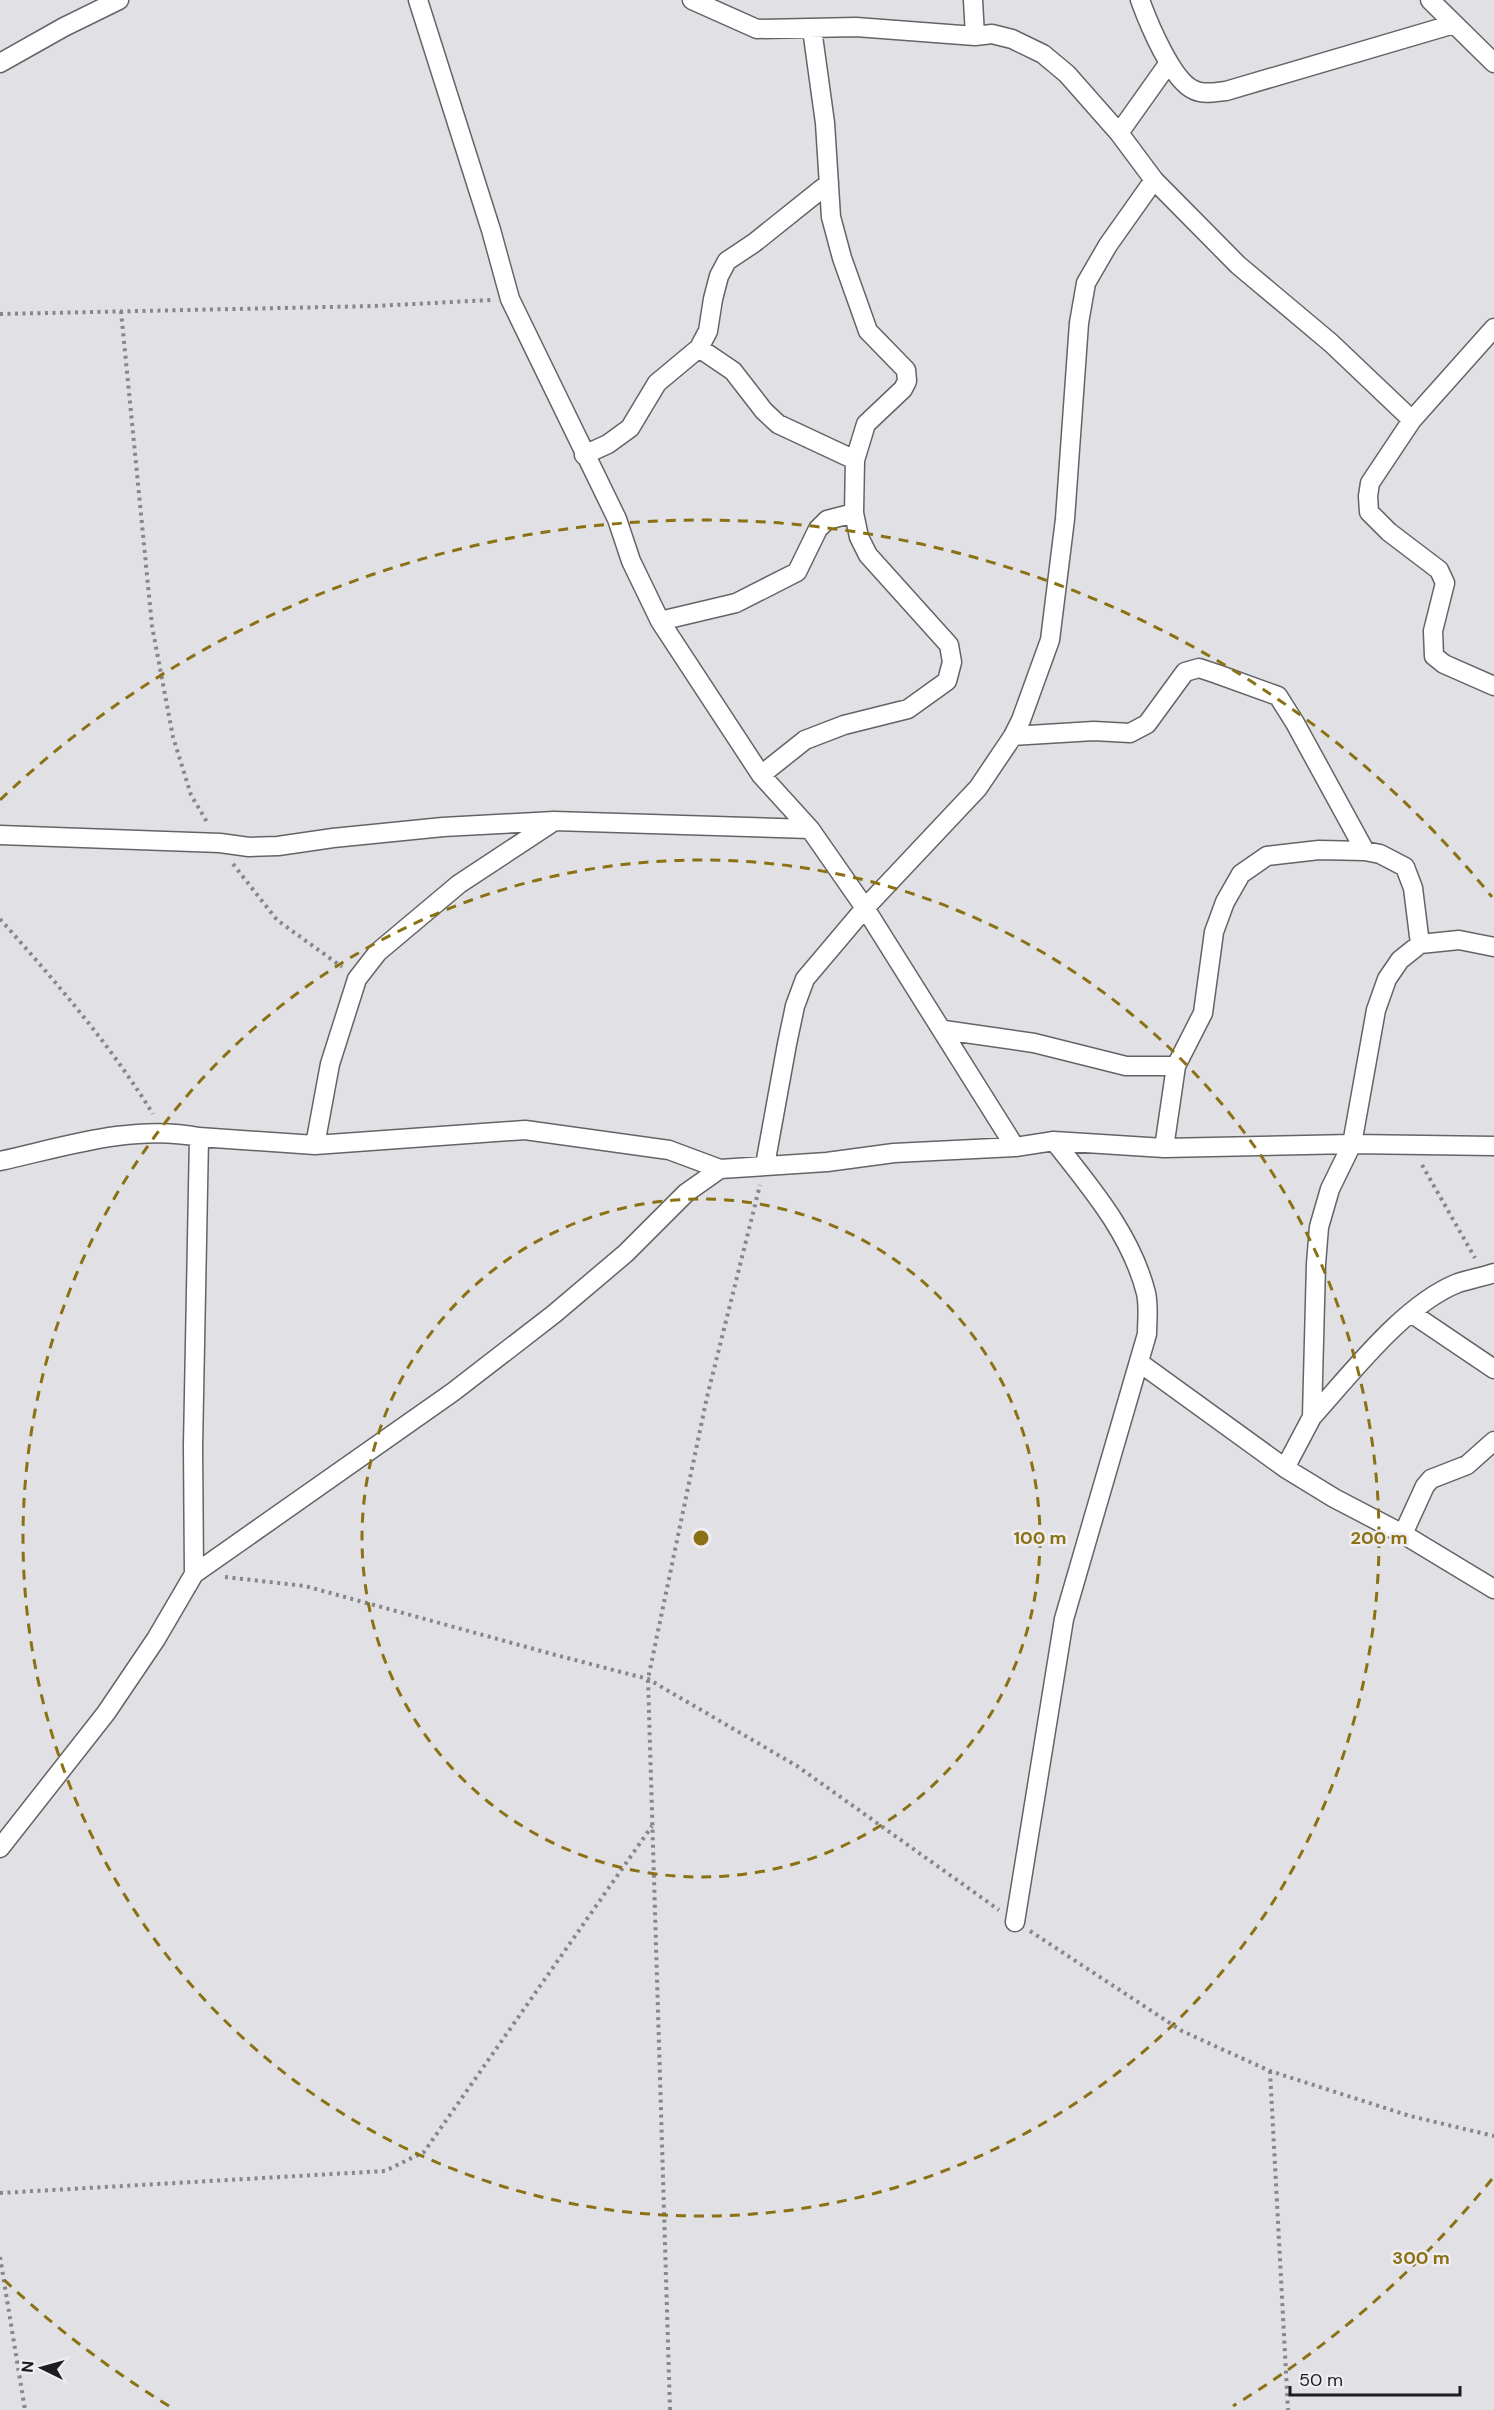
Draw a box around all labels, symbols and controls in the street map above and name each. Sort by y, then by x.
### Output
text: 100 m [1013,1526,1067,1550]
text: 200 m [1351,1526,1407,1550]
centre of rings [691,1528,711,1548]
text: 300 m [1392,2246,1450,2270]
north arrow [12,2338,72,2398]
scale bar [1290,2359,1460,2397]
text: N [17,2360,39,2373]
text: 50 m [1299,2368,1343,2392]

